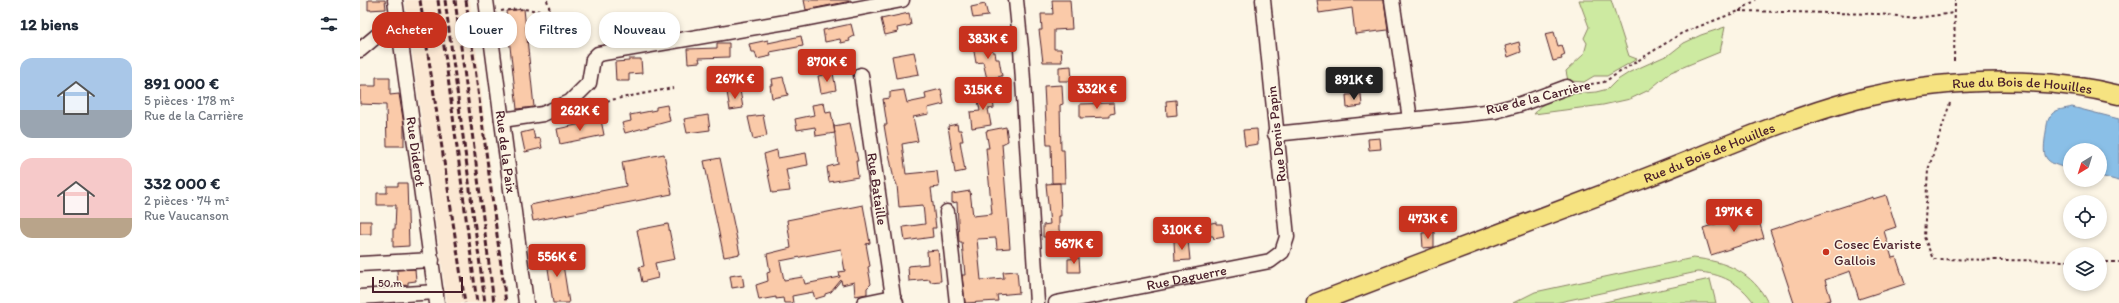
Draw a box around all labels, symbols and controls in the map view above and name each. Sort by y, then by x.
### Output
chip: Acheter [372,12,447,48]
chip: Louer [455,12,517,48]
chip: Filtres [525,12,591,48]
chip: Nouveau [599,12,680,48]
icon: filters [318,13,340,35]
text: 12 biens [20,14,79,34]
pin: 383K € [955,26,1021,60]
text: 383K € [968,31,1008,46]
pin: 870K € [794,49,860,83]
text: 870K € [807,54,847,69]
pin: 267K € [702,66,768,100]
pin: 891K € [1321,67,1387,101]
text: 267K € [716,71,754,86]
text: 891K € [1335,72,1373,87]
text: 891 000 € [144,73,219,93]
icon: home [52,74,100,122]
street label: Rue du Bois de Houilles [1952,74,2094,98]
pin: 332K € [1064,76,1130,110]
street label: Rue de la Carrière [1484,76,1593,119]
pin: 315K € [950,77,1016,111]
text: 332K € [1077,81,1117,96]
text: 315K € [964,82,1002,97]
street label: Rue Denis Papin [1263,85,1290,183]
text: 5 pièces · 178 m² [144,93,235,108]
pin: 262K € [547,98,613,132]
text: 262K € [560,103,600,118]
text: Rue de la Carrière [144,108,244,123]
street label: Rue de la Paix [492,109,519,194]
street label: Rue Diderot [402,116,429,188]
street label: Rue du Bois de Houilles [1641,119,1778,187]
north arrow [2063,143,2107,187]
map controls [2063,143,2107,291]
street label: Rue Bataille [863,152,891,226]
text: 332 000 € [144,173,220,193]
icon: home [52,174,100,222]
text: 2 pièces · 74 m² [144,193,229,208]
button: locate [2063,195,2107,239]
pin: 197K € [1701,199,1767,233]
text: 197K € [1715,204,1753,219]
pin: 473K € [1395,206,1461,240]
text: Rue Vaucanson [144,208,229,223]
text: 473K € [1408,211,1448,226]
pin: 310K € [1149,217,1215,251]
text: 310K € [1162,222,1202,237]
pin: 567K € [1041,231,1107,265]
text: 567K € [1055,236,1093,251]
place label: Cosec Évariste Gallois [1834,236,1922,269]
pin: 556K € [524,244,590,278]
marker: Cosec Évariste Gallois [1821,247,1831,257]
button: layers [2063,247,2107,291]
text: 556K € [537,249,577,264]
street label: Rue Daguerre [1145,262,1228,294]
scale bar [372,275,463,294]
text: 50 m [378,277,402,290]

